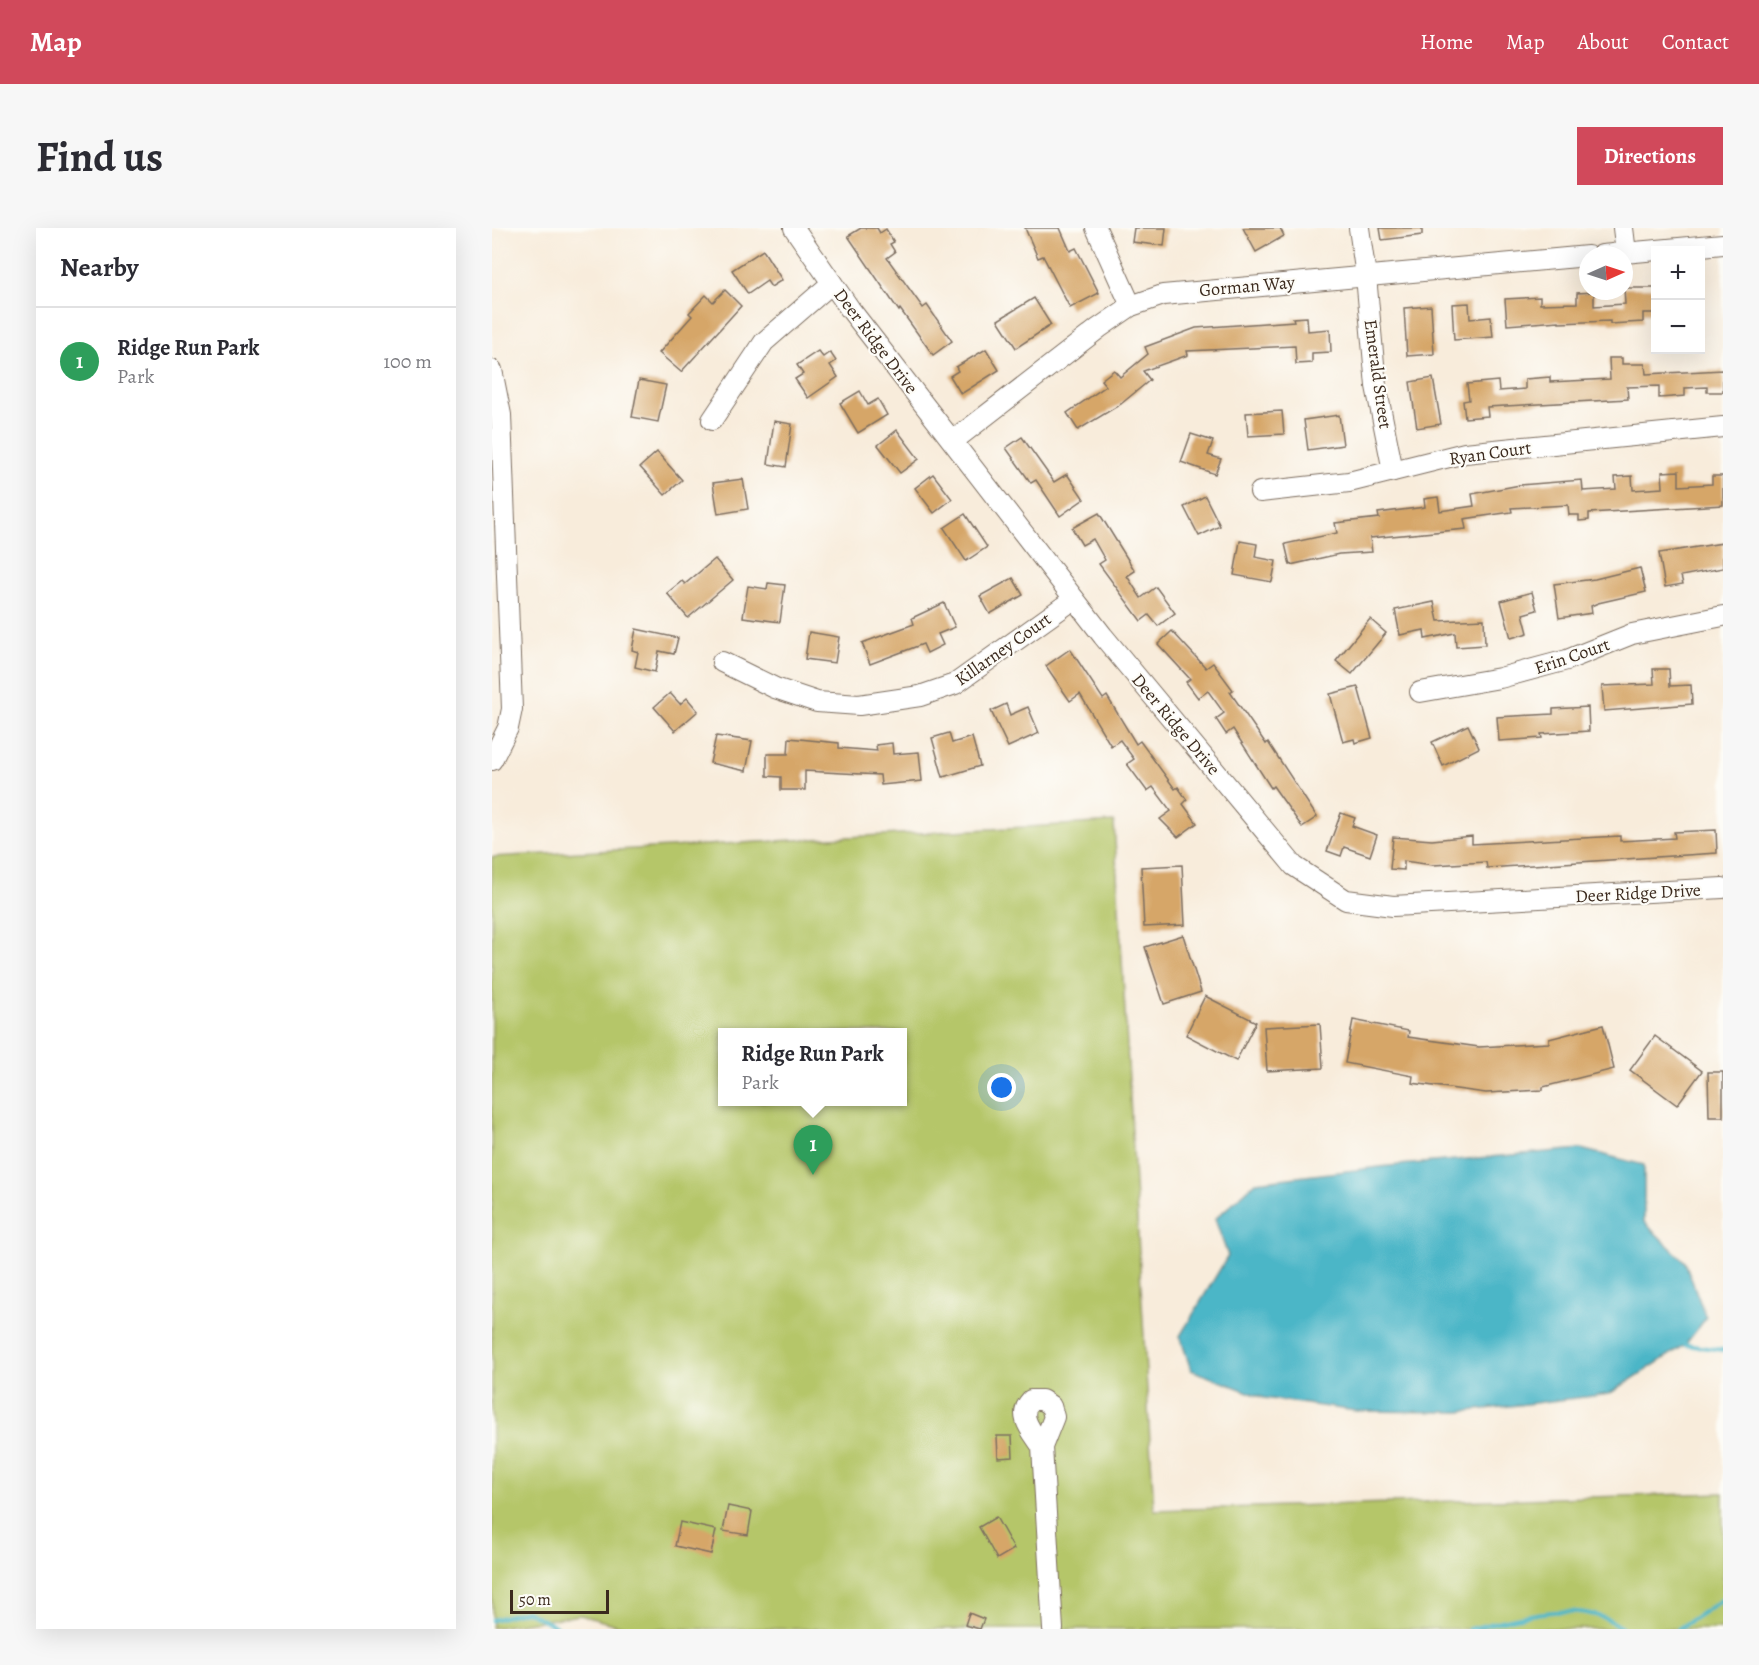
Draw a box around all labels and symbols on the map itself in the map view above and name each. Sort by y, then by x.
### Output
north arrow [1579,246,1633,300]
street label: Gorman Way [1198,270,1297,302]
street label: Deer Ridge Drive [829,284,923,398]
street label: Emerald Street [1358,318,1398,430]
street label: Ryan Court [1447,435,1533,471]
street label: Killarney Court [950,607,1056,691]
street label: Erin Court [1531,632,1613,680]
street label: Deer Ridge Drive [1126,668,1226,780]
street label: Deer Ridge Drive [1575,878,1701,908]
your location [987,1073,1016,1102]
pin: 1 [794,1126,832,1175]
scale bar [510,1587,609,1614]

